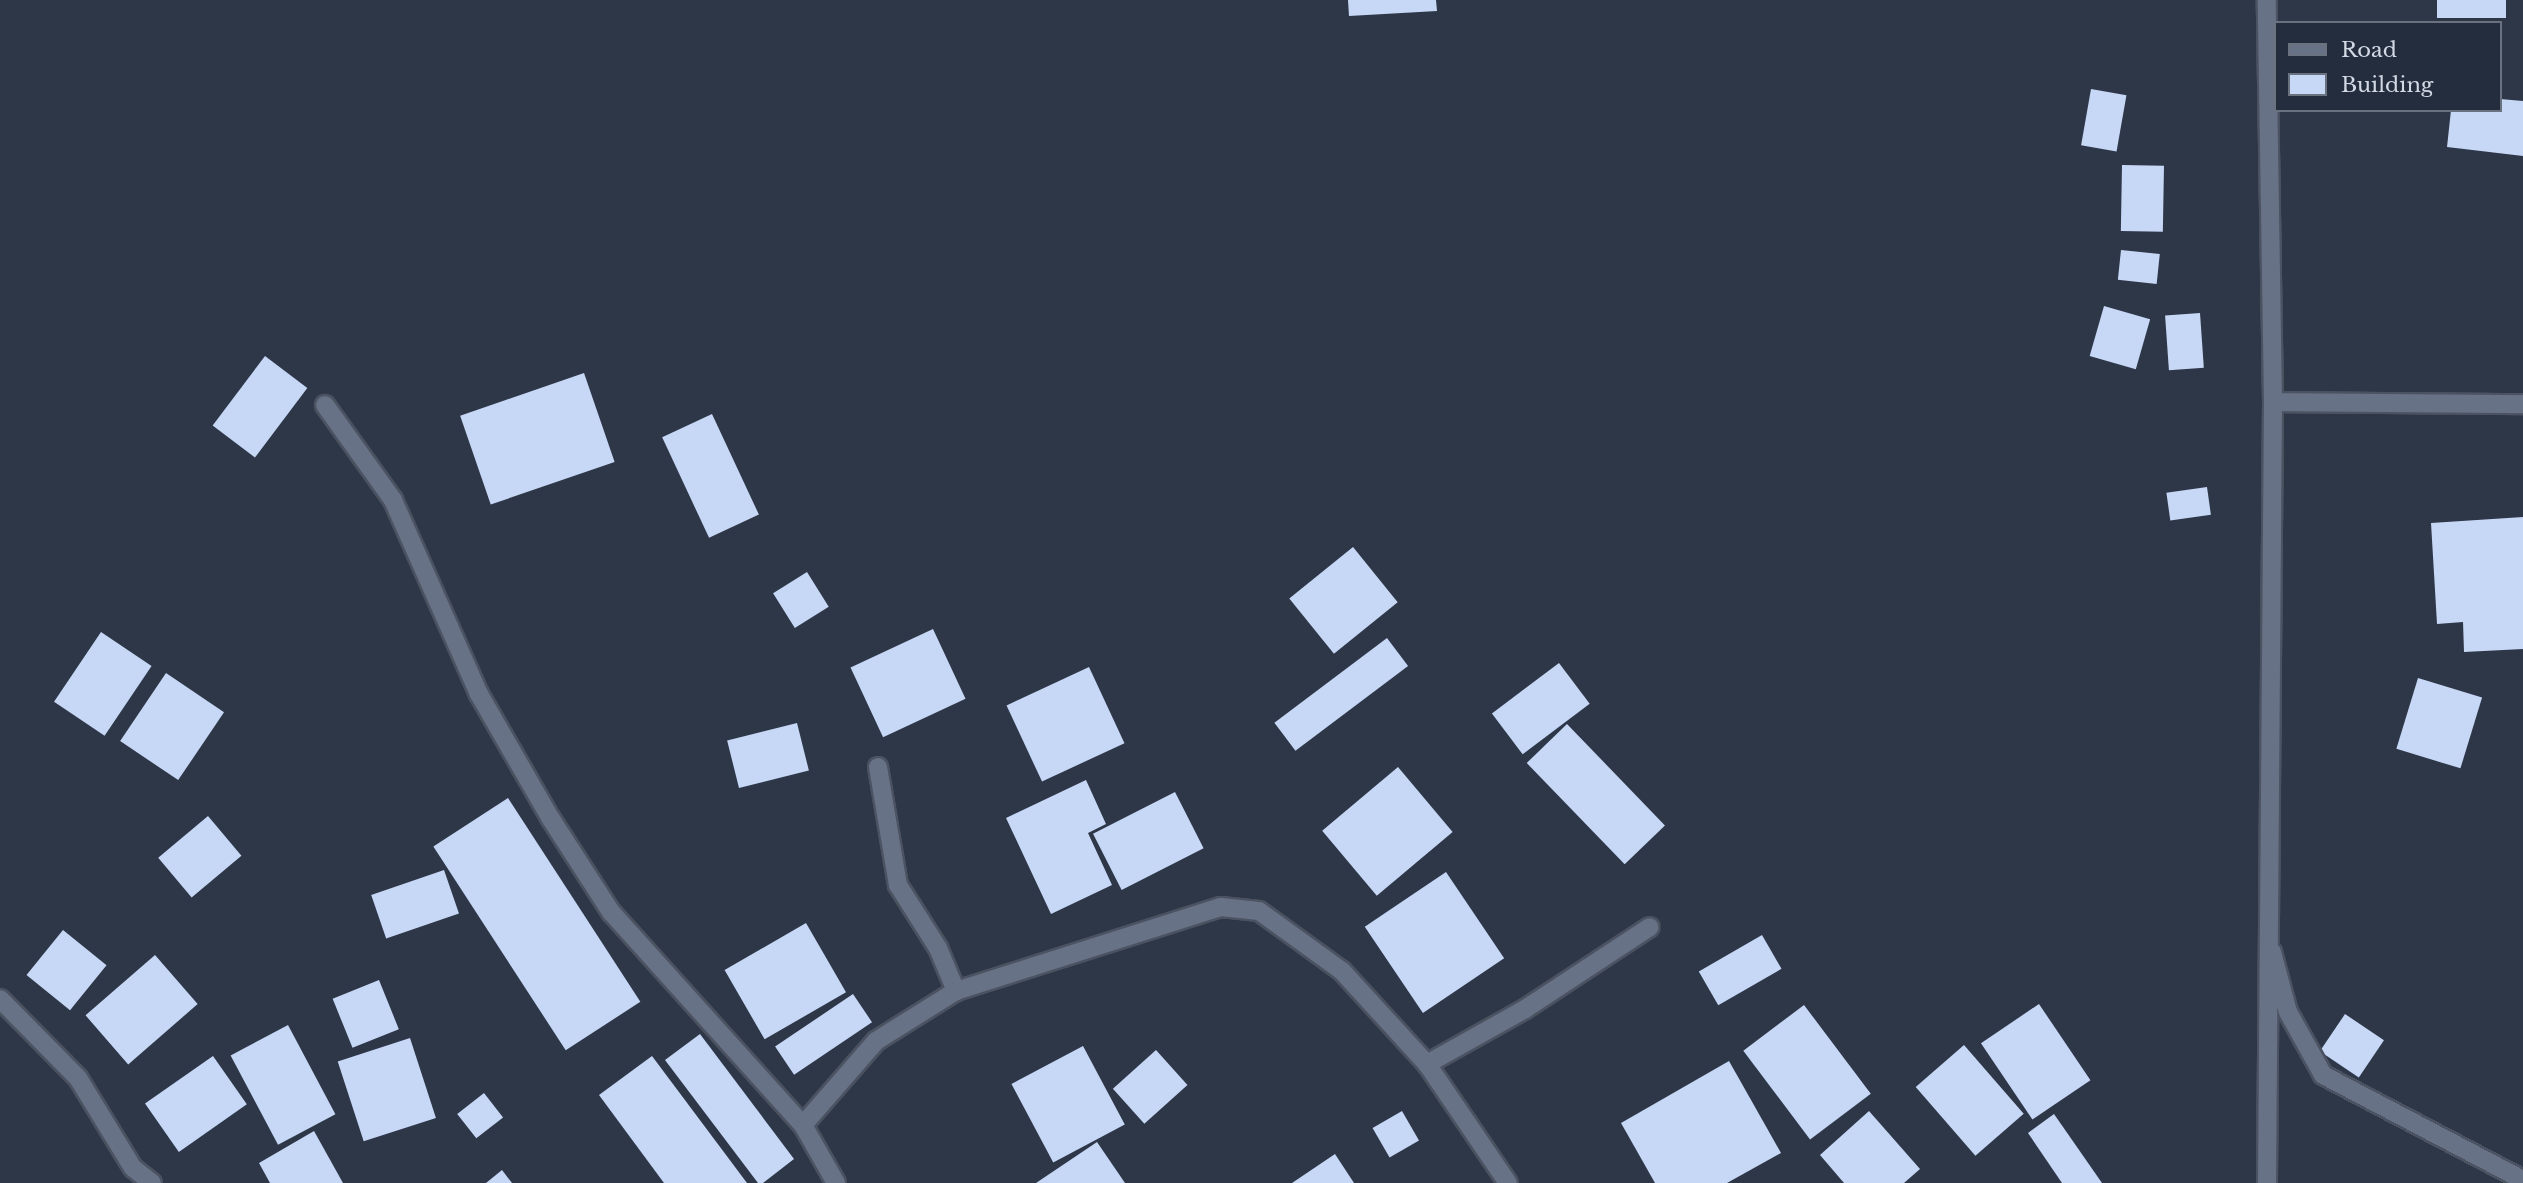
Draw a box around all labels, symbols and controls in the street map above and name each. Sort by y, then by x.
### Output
legend [2274,21,2502,112]
text: Road [2341,37,2397,63]
text: Building [2341,72,2433,98]

